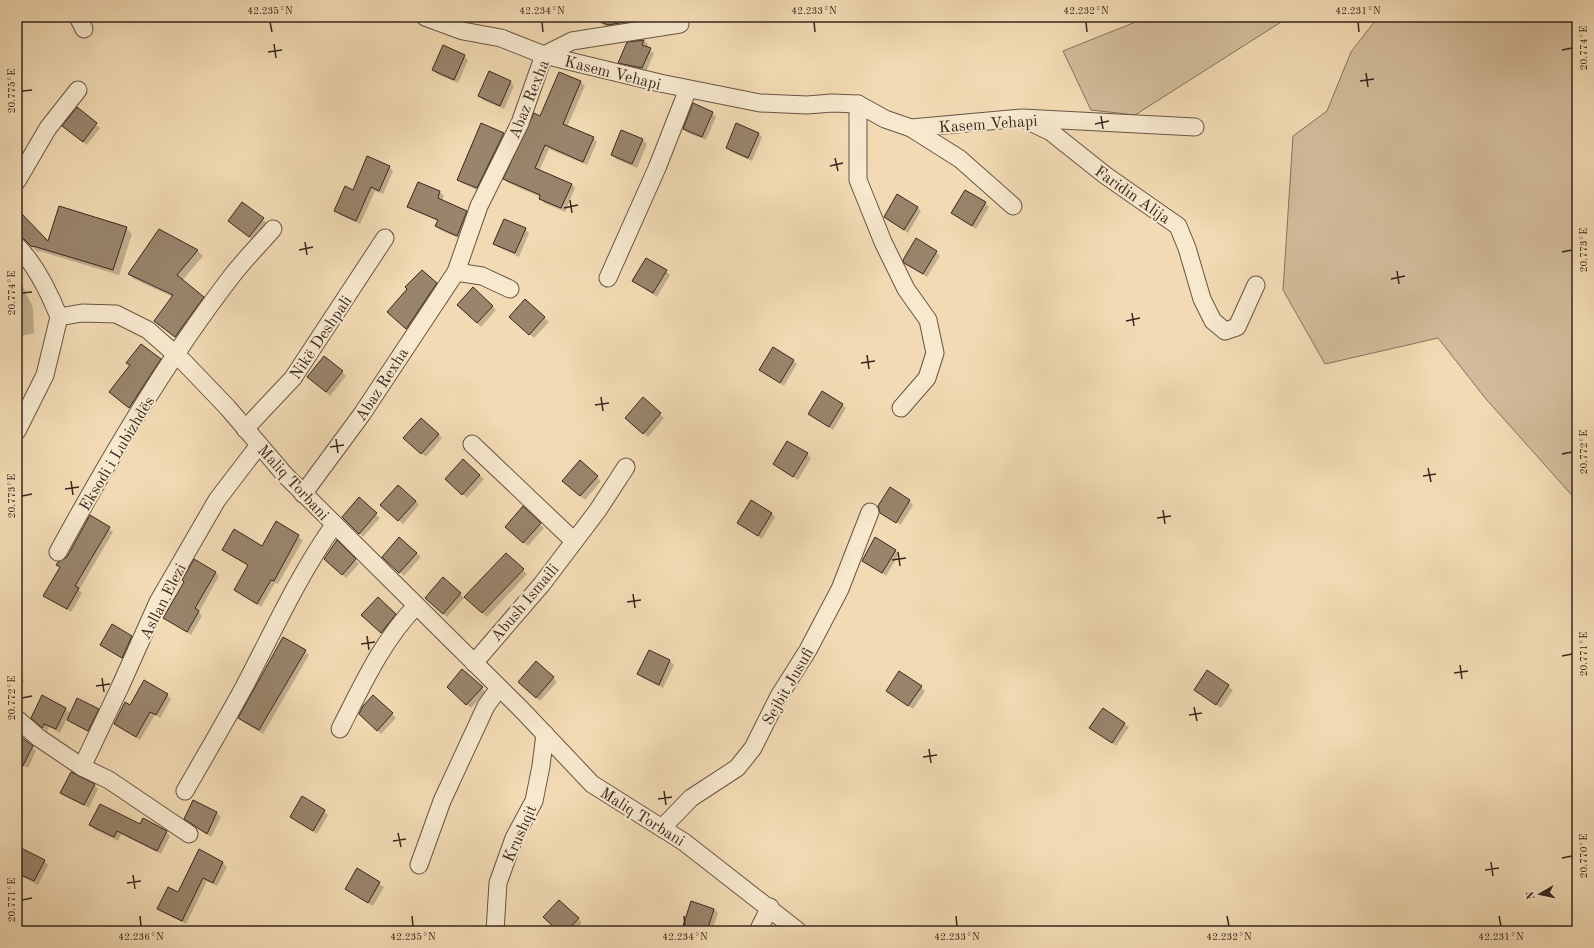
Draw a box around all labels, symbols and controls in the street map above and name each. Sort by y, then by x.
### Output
text: 42.235°N [247,6,293,16]
text: 42.234°N [519,6,565,16]
text: 42.233°N [791,6,837,16]
text: 42.232°N [1063,6,1109,16]
text: 42.231°N [1335,6,1381,16]
text: 20.774°E [1579,26,1589,70]
street label: Kasem Vehapi [563,54,662,94]
street label: Abaz Rexha [507,58,553,141]
text: 20.775°E [7,69,17,113]
street label: Kasem Vehapi [938,114,1038,136]
street label: Faridin Alija [1091,164,1173,228]
text: 20.773°E [1579,228,1589,272]
text: 20.774°E [7,271,17,315]
street label: Nikë Deshpali [288,293,355,383]
street label: Abaz Rexha [353,346,412,425]
street label: Eksodi i Lubizhdës [77,394,158,514]
text: 20.772°E [1579,430,1589,474]
street label: Maliq Torbani [254,443,331,524]
text: 20.773°E [7,474,17,518]
street label: Asllan Elezi [138,561,190,642]
street label: Abush Ismaili [489,561,562,645]
text: 20.771°E [1579,632,1589,676]
street label: Sejbit Jusufi [760,646,817,728]
text: 20.772°E [7,676,17,720]
street label: Maliq Torbani [597,785,687,850]
street label: Krushqit [501,802,541,865]
text: 20.770°E [1579,834,1589,878]
north arrow [1520,874,1560,914]
text: 20.771°E [7,878,17,922]
text: N [1525,890,1538,900]
text: 42.236°N [118,932,164,942]
text: 42.235°N [390,932,436,942]
text: 42.234°N [662,932,708,942]
text: 42.233°N [934,932,980,942]
text: 42.232°N [1206,932,1252,942]
text: 42.231°N [1478,932,1524,942]

